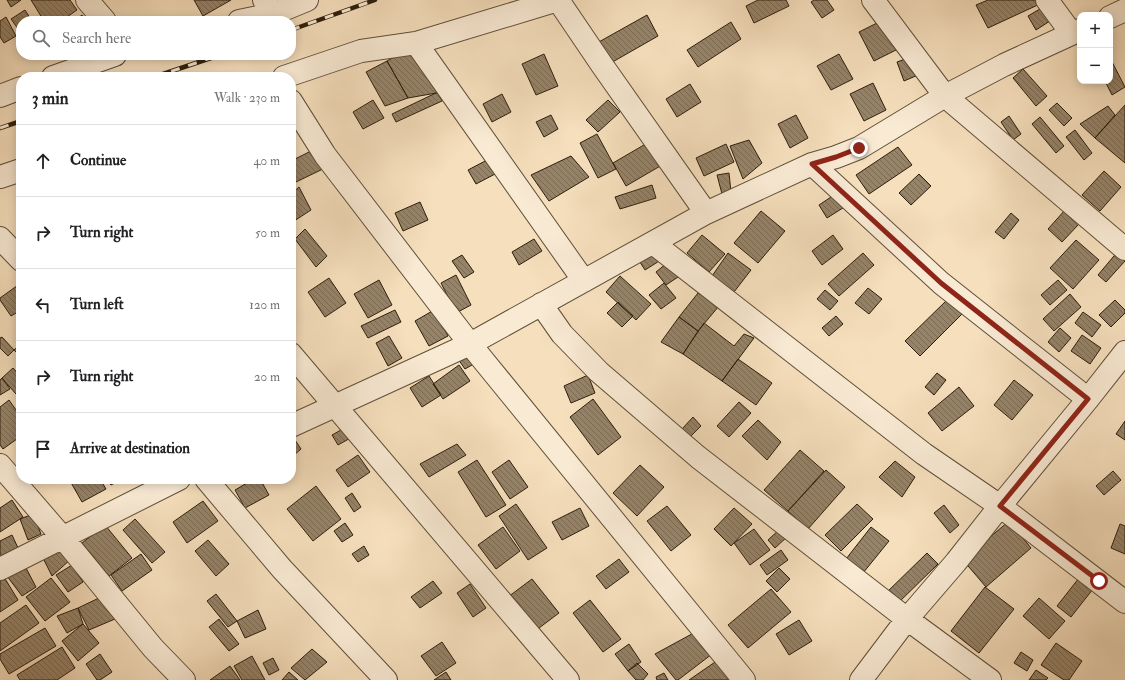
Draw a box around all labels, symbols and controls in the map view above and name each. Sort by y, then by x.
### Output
map controls [1077,12,1113,84]
button: + [1077,12,1113,48]
search box [16,16,296,60]
icon: search [30,27,52,49]
text: Search here [62,29,131,48]
button: − [1077,48,1113,84]
text: 3 min [32,88,69,109]
text: Walk · 230 m [214,90,280,106]
route end [850,139,868,157]
icon: ahead [32,150,54,172]
text: Continue [70,151,126,170]
text: 40 m [254,153,280,169]
icon: right [32,222,54,244]
text: Turn right [70,223,133,242]
text: 50 m [255,225,280,241]
icon: left [32,294,54,316]
text: Turn left [70,295,124,314]
text: 120 m [249,297,280,313]
icon: right [32,366,54,388]
text: Turn right [70,367,133,386]
text: 20 m [254,369,280,385]
icon: arrive [32,438,54,460]
text: Arrive at destination [70,439,190,458]
route start [1090,572,1108,590]

